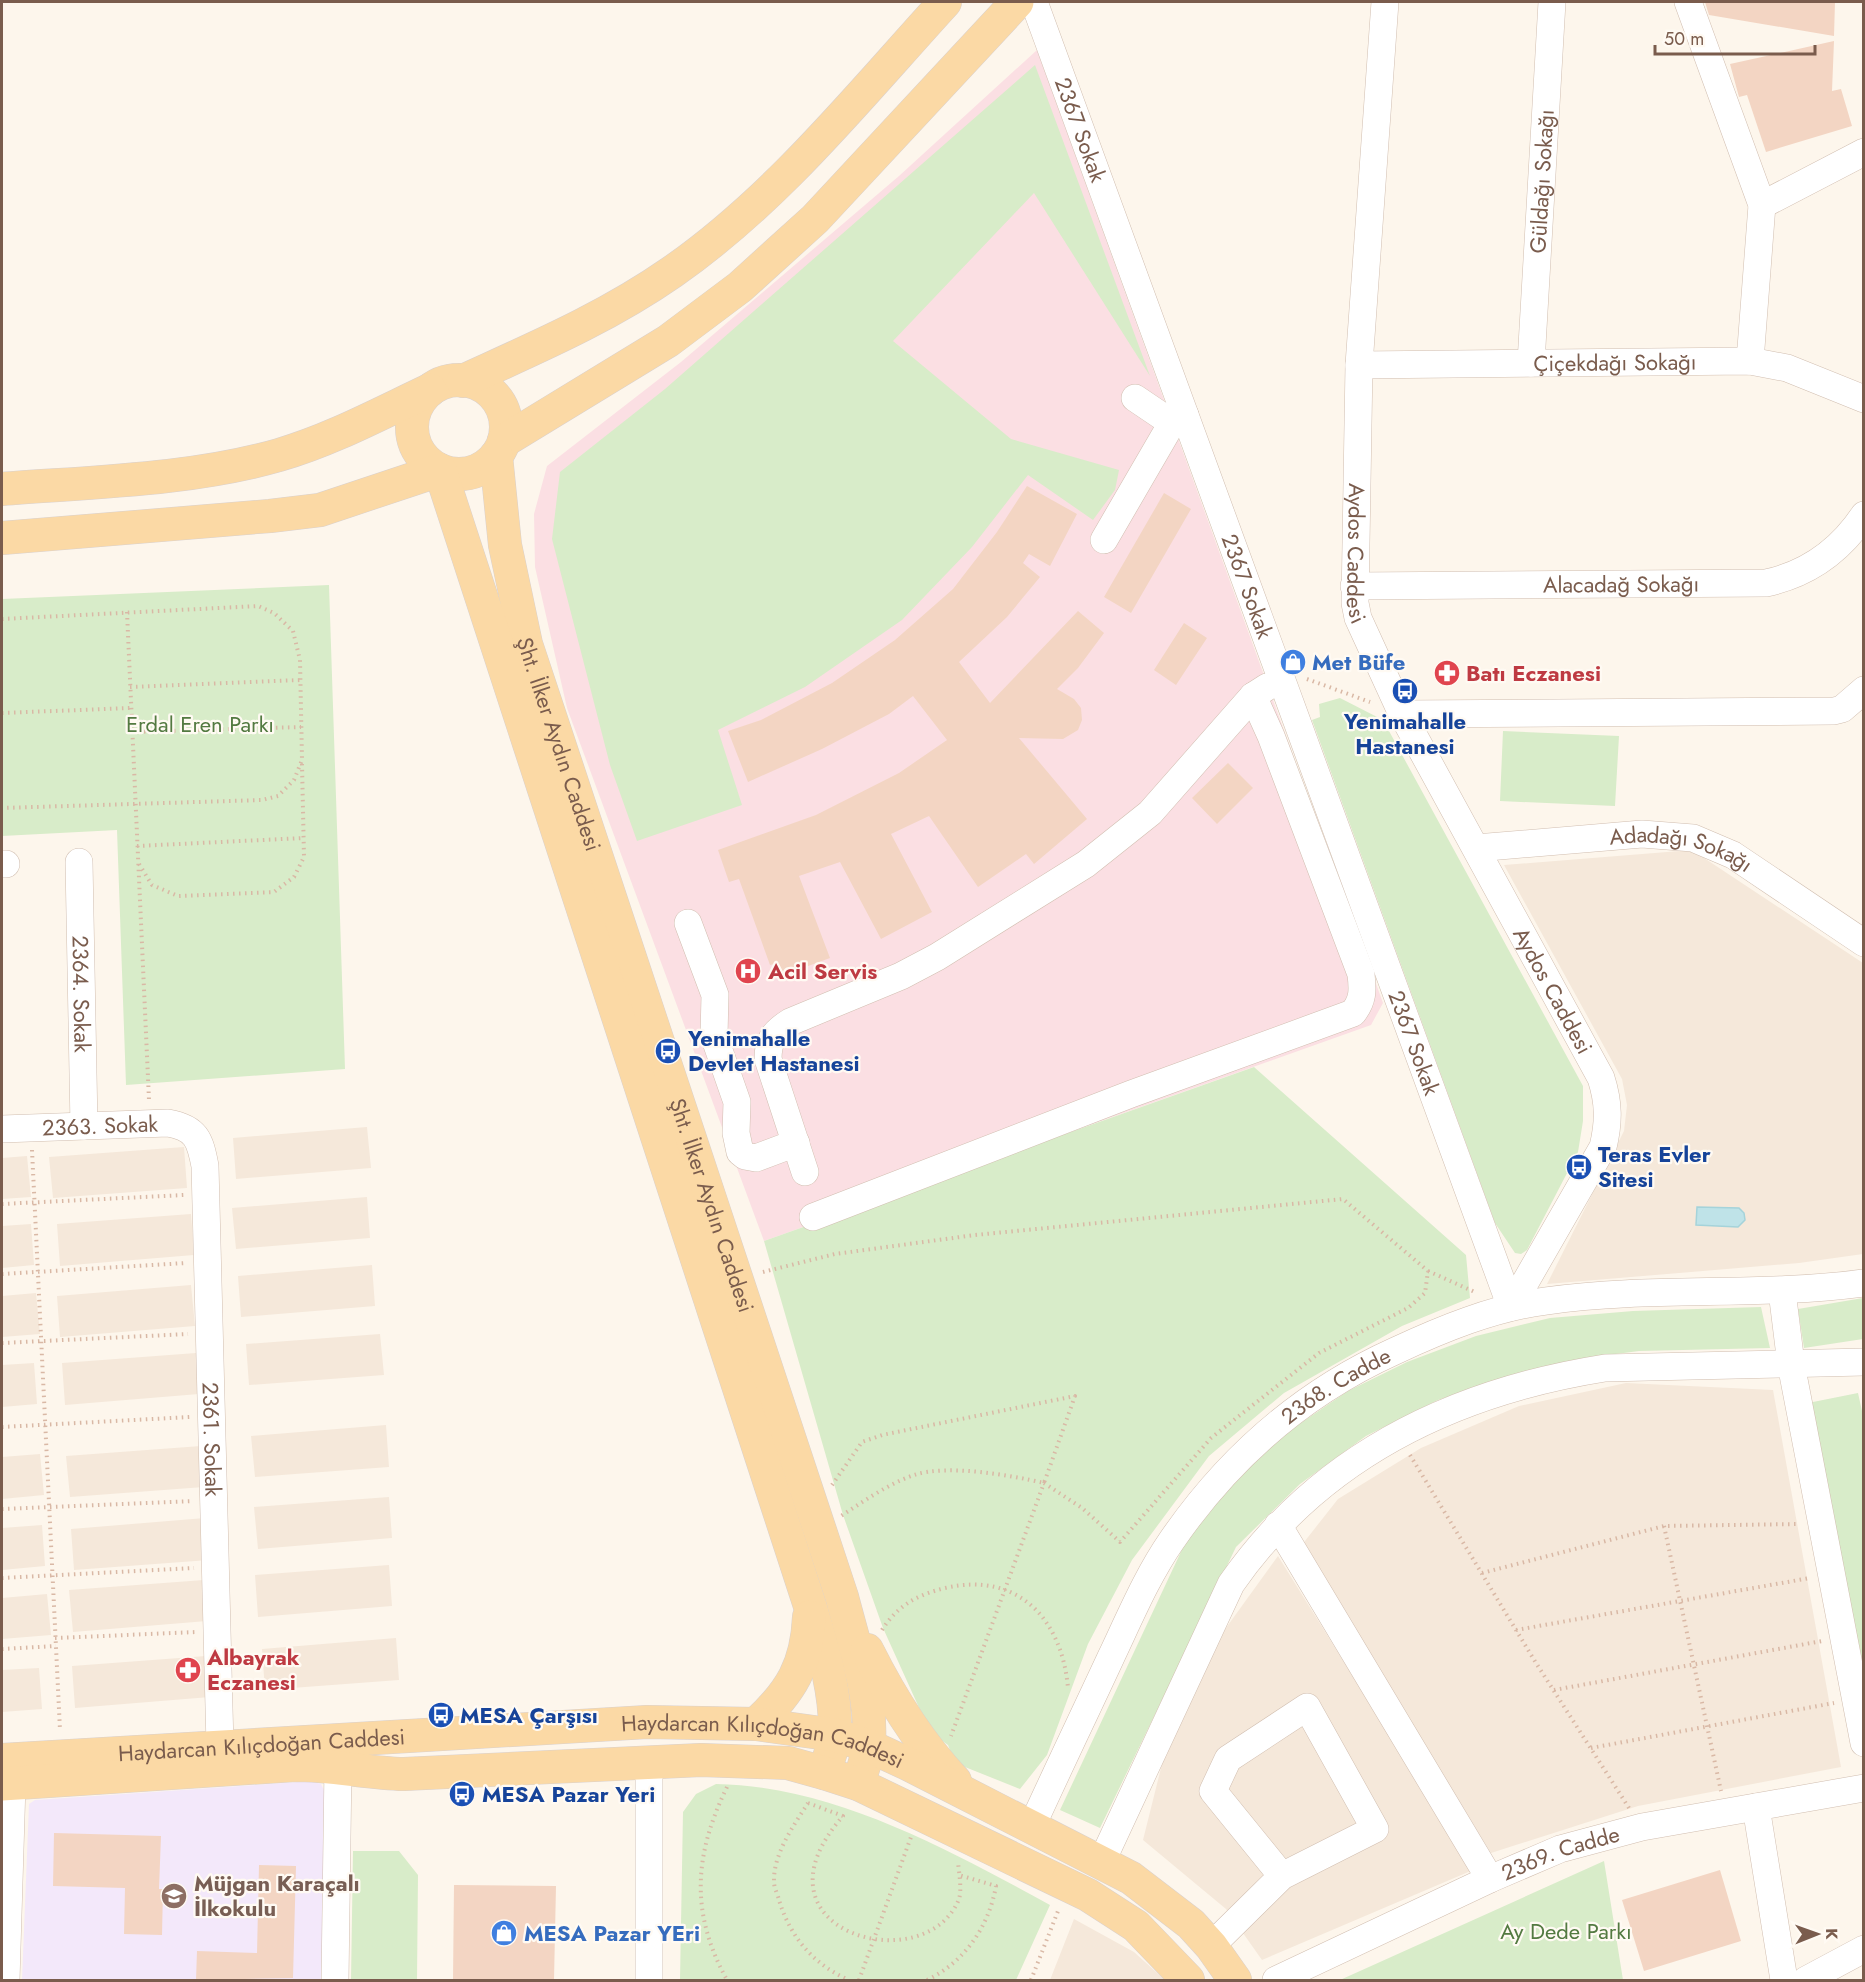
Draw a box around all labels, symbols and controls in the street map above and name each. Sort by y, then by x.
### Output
scale bar [1655,18,1816,56]
text: 50 m [1664,26,1704,52]
street label: 2367 Sokak [1047,73,1115,187]
street label: Güldağı Sokağı [1521,108,1562,254]
street label: Çiçekdağı Sokağı [1533,346,1697,379]
street label: Aydos Caddesi [1339,483,1374,629]
street label: 2367 Sokak [1214,529,1281,643]
street label: Alacadağ Sokağı [1543,567,1699,601]
street label: Şht. İlker Aydın Caddesi [509,634,610,855]
place label: Met Büfe [1312,646,1405,678]
shop icon: Met Büfe [1278,647,1308,677]
place label: Batı Eczanesi [1466,657,1601,689]
pharmacy icon: Batı Eczanesi [1432,658,1462,688]
bus stop icon: Yenimahalle Hastanesi [1390,676,1420,706]
place label: Yenimahalle Hastanesi [1343,705,1466,762]
park label: Erdal Eren Parkı [126,708,274,740]
street label: Adadağı Sokağı [1608,818,1759,880]
street label: Aydos Caddesi [1506,921,1601,1060]
street label: 2364. Sokak [64,935,99,1053]
place label: Acil Servis [767,955,877,987]
hospital icon: Acil Servis [733,956,763,986]
street label: 2367 Sokak [1381,986,1448,1100]
place label: Yenimahalle Devlet Hastanesi [687,1022,860,1079]
bus stop icon: Yenimahalle Devlet Hastanesi [653,1036,683,1066]
street label: Şht. İlker Aydın Caddesi [662,1094,763,1317]
street label: 2363. Sokak [41,1107,159,1144]
place label: Teras Evler Sitesi [1598,1138,1711,1195]
bus stop icon: Teras Evler Sitesi [1564,1152,1594,1182]
street label: 2368. Cadde [1274,1339,1396,1431]
street label: 2361. Sokak [195,1382,230,1497]
place label: Albayrak Eczanesi [206,1641,300,1698]
pharmacy icon: Albayrak Eczanesi [173,1655,203,1685]
place label: MESA Çarşısı [460,1699,598,1731]
bus stop icon: MESA Çarşısı [426,1700,456,1730]
street label: Haydarcan Kılıçdoğan Caddesi [620,1706,909,1776]
street label: Haydarcan Kılıçdoğan Caddesi [117,1720,406,1769]
place label: MESA Pazar Yeri [482,1778,655,1810]
bus stop icon: MESA Pazar Yeri [447,1779,477,1809]
street label: 2369. Cadde [1496,1818,1623,1888]
place label: Müjgan Karaçalı İlkokulu [194,1867,360,1924]
school or university icon: Müjgan Karaçalı İlkokulu [159,1881,189,1911]
north arrow [1787,1904,1847,1964]
park label: Ay Dede Parkı [1500,1915,1632,1947]
place label: MESA Pazar YEri [524,1917,700,1949]
shop icon: MESA Pazar YEri [489,1918,519,1948]
text: K [1820,1928,1843,1940]

